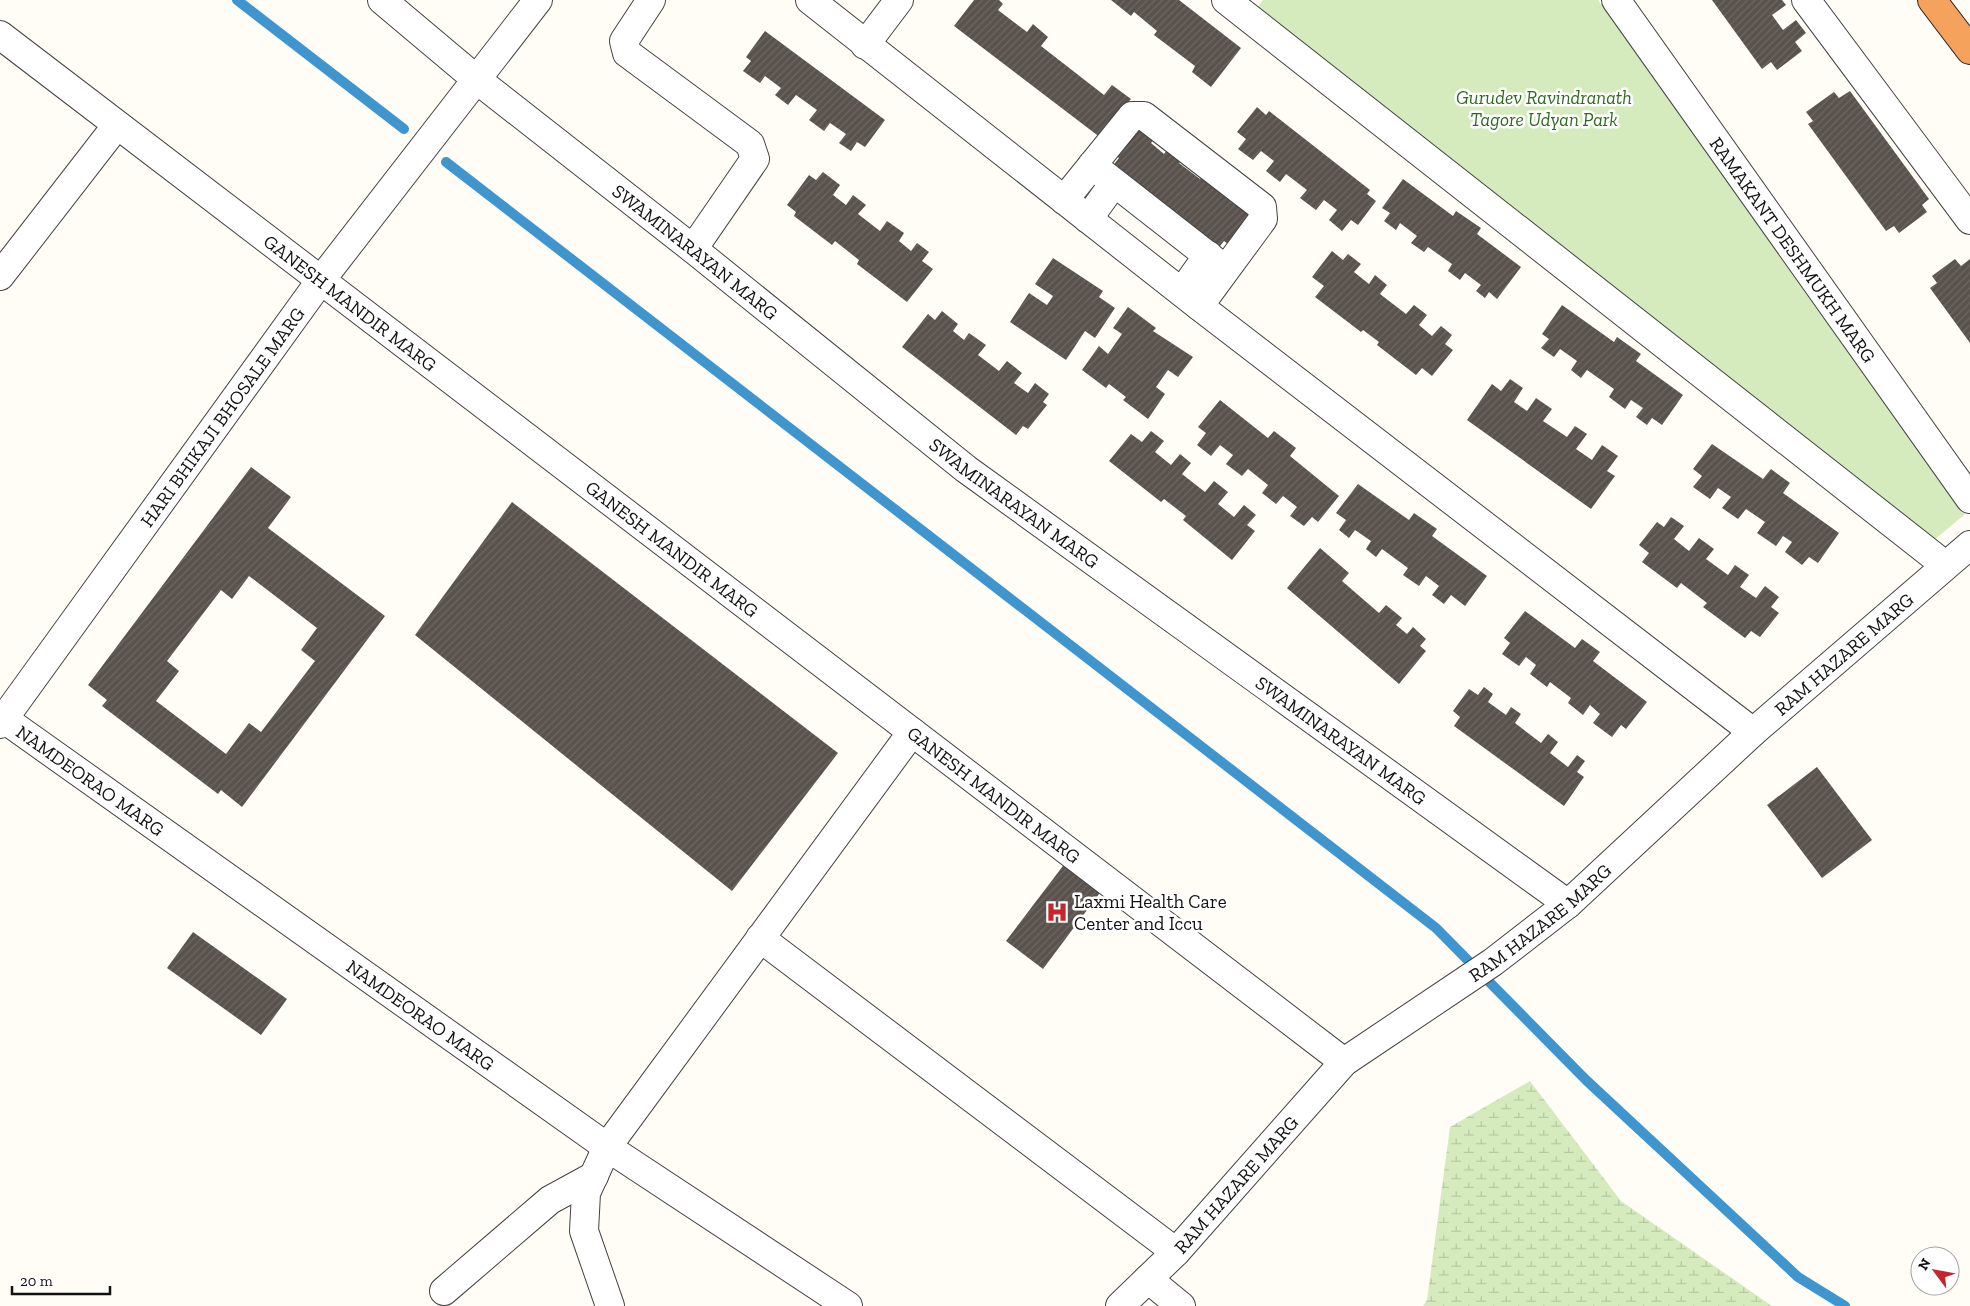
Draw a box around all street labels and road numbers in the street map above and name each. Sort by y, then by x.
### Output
street label: RAMAKANT DESHMUKH MARG [1705,132,1881,367]
street label: SWAMINARAYAN MARG [608,179,783,325]
street label: GANESH MANDIR MARG [259,229,441,376]
street label: HARI BHIKAJI BHOSALE MARG [135,302,309,531]
street label: SWAMINARAYAN MARG [925,433,1104,573]
street label: GANESH MANDIR MARG [581,475,763,622]
street label: RAM HAZARE MARG [1769,588,1918,720]
street label: SWAMINARAYAN MARG [1251,671,1431,810]
street label: NAMDEORAO MARG [12,720,169,841]
street label: GANESH MANDIR MARG [903,721,1085,868]
street label: RAM HAZARE MARG [1464,859,1616,987]
street label: NAMDEORAO MARG [342,954,499,1075]
street label: RAM HAZARE MARG [1169,1111,1303,1258]

